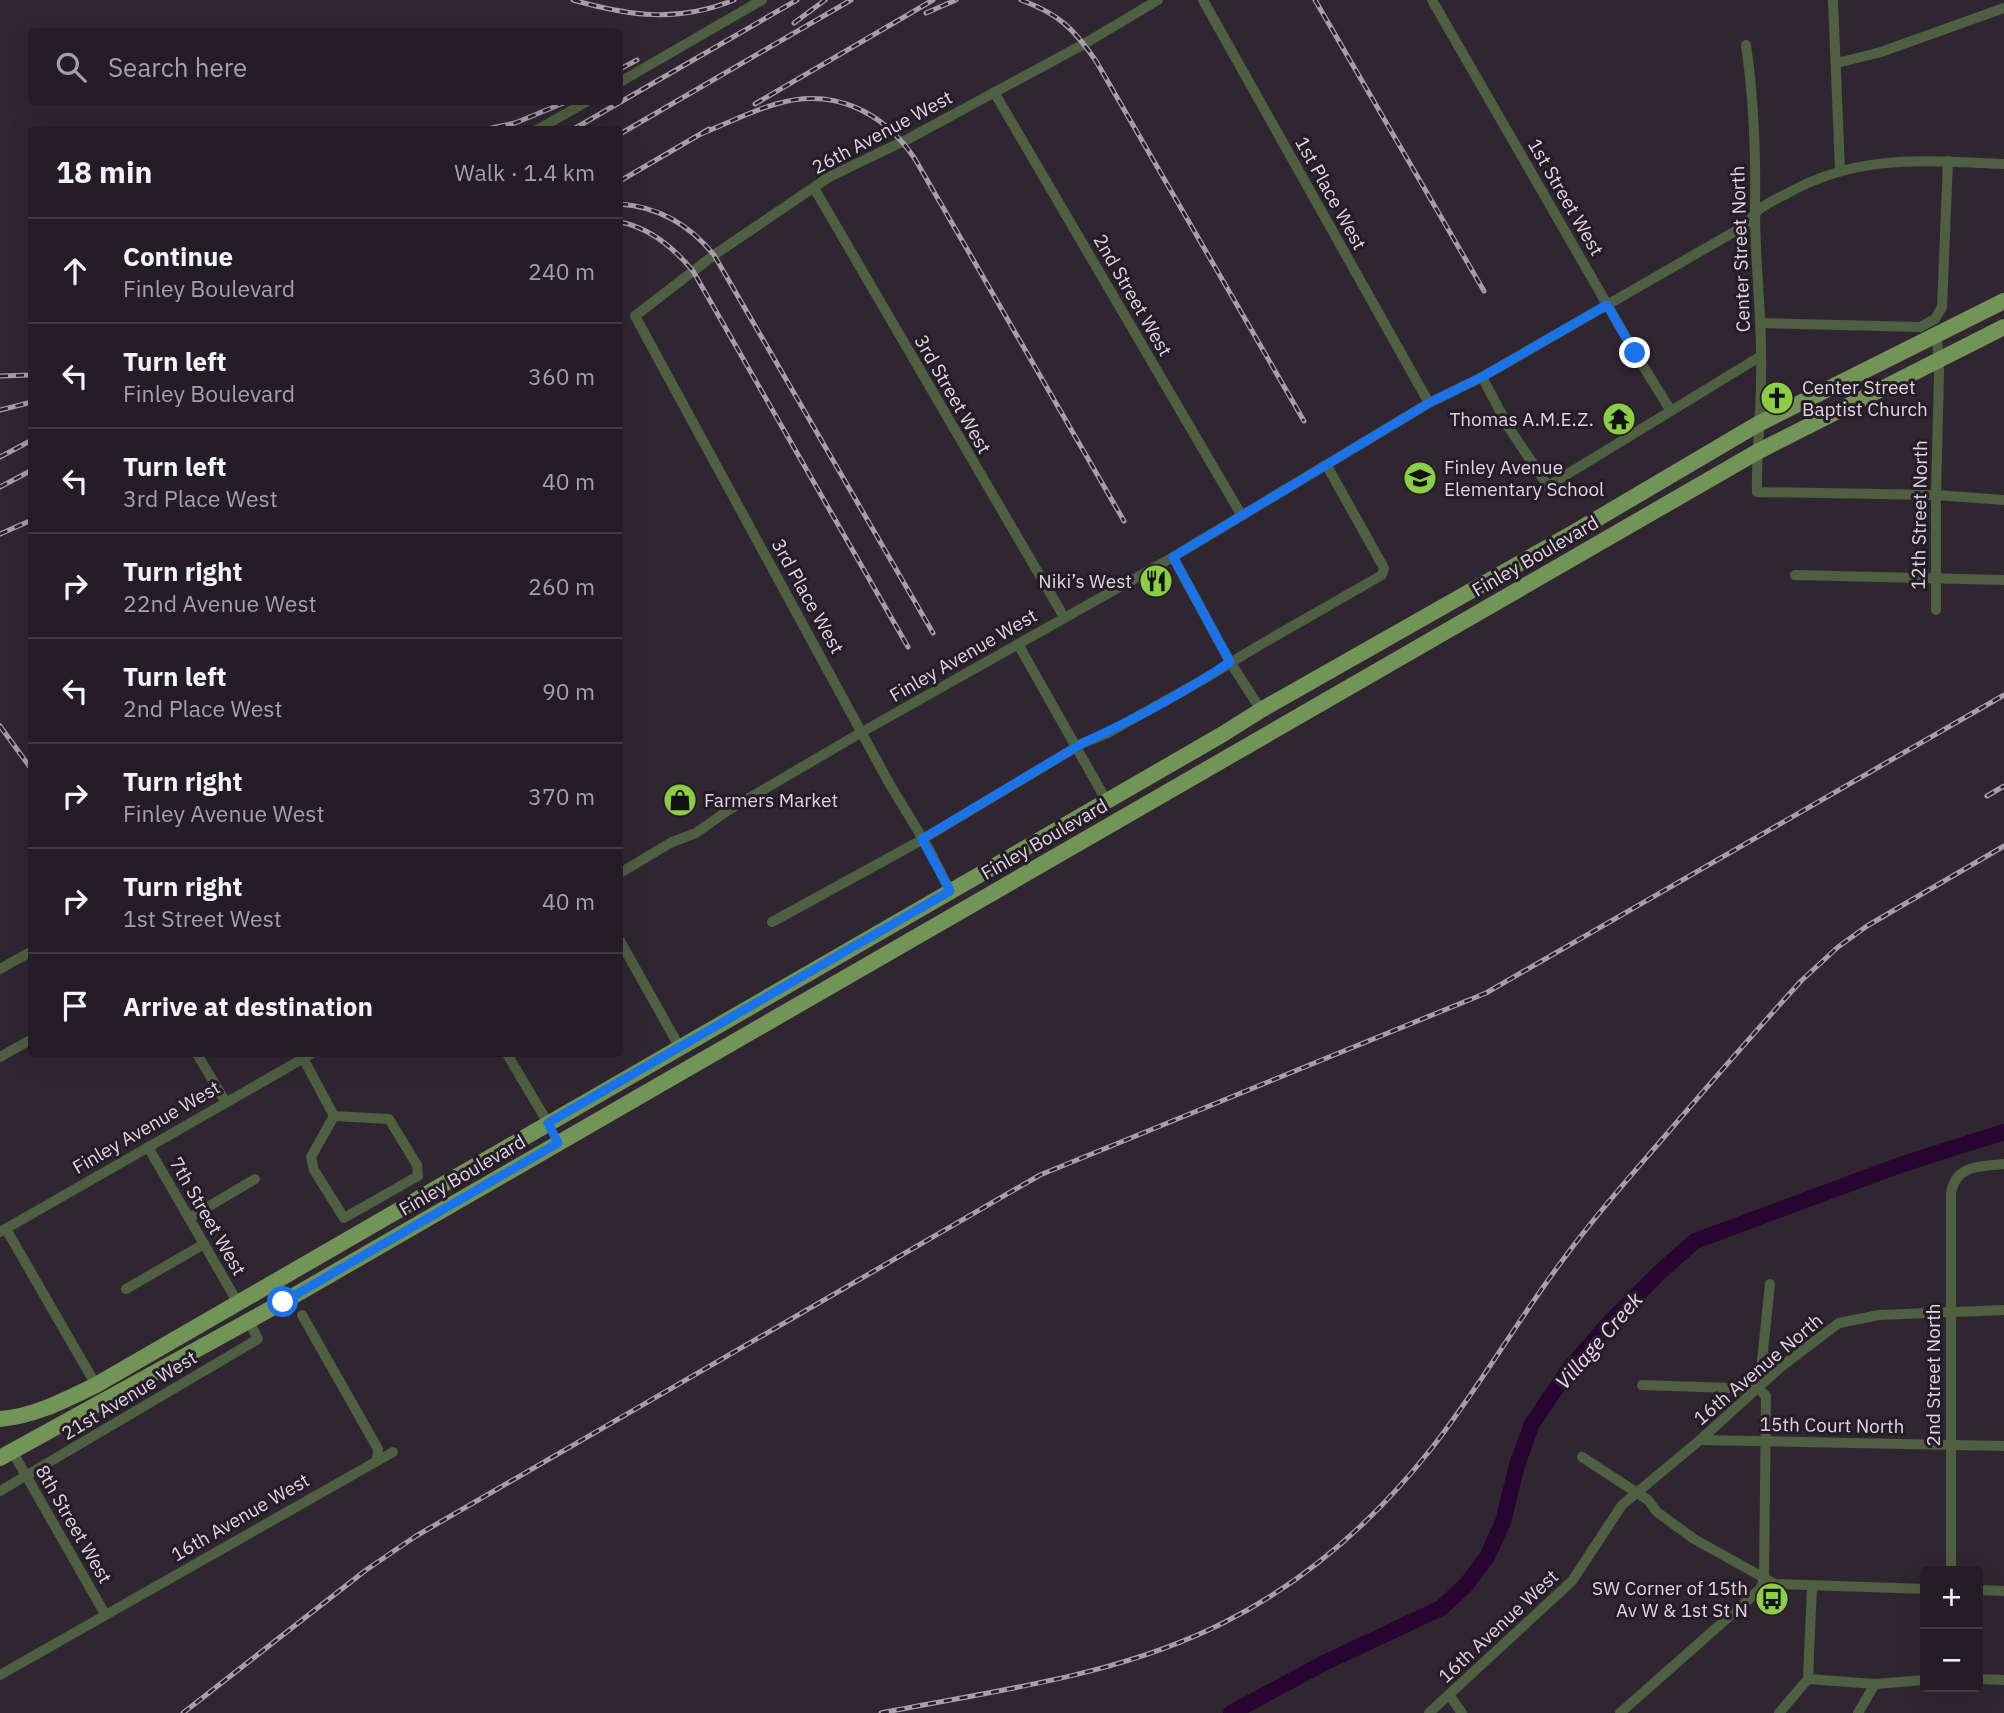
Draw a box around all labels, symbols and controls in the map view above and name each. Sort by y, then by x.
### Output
search box [28,28,623,105]
icon: search [52,48,90,86]
text: Search here [108,50,247,84]
street label: 26th Avenue West [808,85,956,179]
street label: 1st Place West [1290,132,1372,254]
street label: 1st Street West [1523,134,1609,260]
text: 18 min [56,152,152,191]
text: Walk · 1.4 km [454,157,595,187]
street label: Center Street North [1725,165,1755,333]
street label: 2nd Street West [1088,230,1178,360]
text: Continue [123,239,233,273]
icon: ahead [56,252,94,290]
text: 240 m [528,256,595,286]
text: Finley Boulevard [123,273,295,303]
street label: 3rd Street West [909,330,997,458]
route end [1619,337,1650,368]
text: Turn left [123,344,226,378]
icon: left [56,357,94,395]
text: 360 m [528,361,595,391]
place label: Center Street Baptist Church [1802,375,1928,421]
text: Finley Boulevard [123,378,295,408]
church icon: Center Street Baptist Church [1758,379,1796,417]
temple icon: Thomas A.M.E.Z. [1600,400,1638,438]
place label: Thomas A.M.E.Z. [1449,407,1594,431]
street label: 12th Street North [1906,440,1932,590]
text: Turn left [123,449,226,483]
place label: Finley Avenue Elementary School [1444,455,1604,501]
school or university icon: Finley Avenue Elementary School [1401,459,1439,497]
icon: left [56,462,94,500]
text: 40 m [542,466,595,496]
text: 3rd Place West [123,483,278,513]
street label: Finley Boulevard [1467,510,1603,602]
street label: 3rd Place West [767,534,849,658]
text: Turn right [123,554,242,588]
restaurant icon: Niki’s West [1137,562,1175,600]
icon: right [56,567,94,605]
place label: Niki’s West [1038,569,1132,593]
text: 260 m [528,571,595,601]
text: 22nd Avenue West [123,588,317,618]
street label: Finley Avenue West [885,603,1041,707]
text: Turn left [123,659,226,693]
icon: left [56,672,94,710]
text: 90 m [542,676,595,706]
text: 2nd Place West [123,693,282,723]
text: Turn right [123,764,242,798]
icon: right [56,777,94,815]
text: 370 m [528,781,595,811]
shop icon: Farmers Market [661,781,699,819]
place label: Farmers Market [704,788,838,812]
street label: Finley Boulevard [976,793,1112,885]
text: Finley Avenue West [123,798,324,828]
text: Turn right [123,869,242,903]
icon: right [56,882,94,920]
text: 40 m [542,886,595,916]
text: 1st Street West [123,903,282,933]
icon: arrive [56,987,94,1025]
text: Arrive at destination [123,989,373,1023]
street label: Finley Avenue West [68,1075,224,1179]
street label: Finley Boulevard [394,1129,530,1221]
street label: 7th Street West [164,1152,252,1280]
water label: Village Creek [1548,1285,1649,1395]
route start [267,1286,298,1317]
street label: 2nd Street North [1921,1304,1945,1446]
street label: 16th Avenue North [1689,1308,1827,1430]
street label: 21st Avenue West [57,1345,201,1445]
street label: 15th Court North [1759,1412,1905,1438]
street label: 8th Street West [30,1460,118,1588]
street label: 16th Avenue West [167,1468,313,1566]
street label: 16th Avenue West [1433,1564,1563,1688]
map controls [1920,1566,1983,1692]
button: + [1920,1566,1983,1629]
place label: SW Corner of 15th Av W & 1st St N [1592,1576,1748,1622]
bus stop icon: SW Corner of 15th Av W & 1st St N [1753,1580,1791,1618]
button: − [1920,1629,1983,1692]

